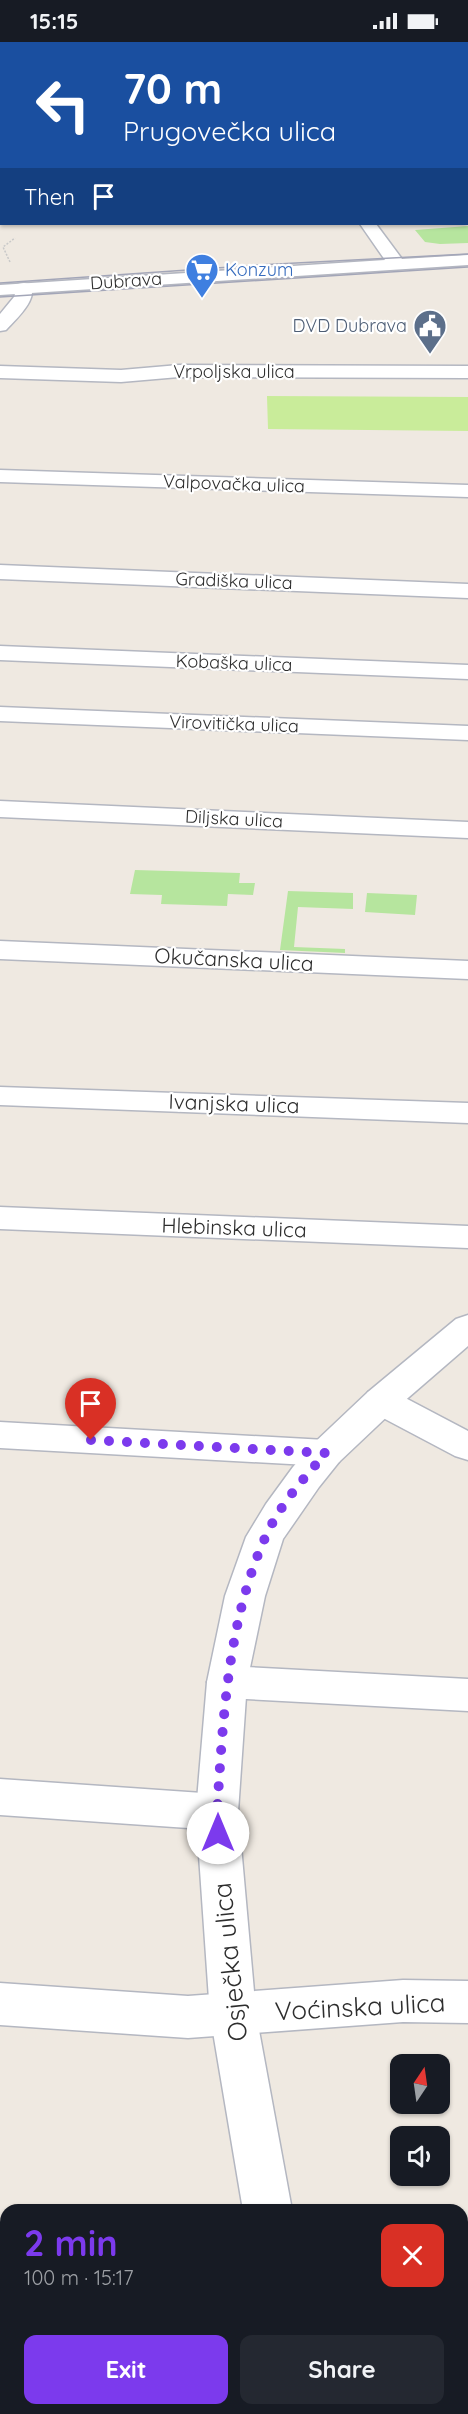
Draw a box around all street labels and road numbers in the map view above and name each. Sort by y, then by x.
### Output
street label: Dubrava [89,267,163,294]
street label: Vrpoljska ulica [173,360,295,383]
street label: Valpovačka ulica [163,470,305,497]
street label: Gradiška ulica [175,567,293,594]
street label: Kobaška ulica [175,649,293,676]
street label: Virovitička ulica [169,710,299,737]
street label: Diljska ulica [185,804,283,833]
street label: Okučanska ulica [154,942,314,976]
street label: Ivanjska ulica [168,1088,300,1118]
street label: Hlebinska ulica [161,1211,307,1243]
street label: Osječka ulica [205,1881,254,2043]
street label: Voćinska ulica [274,1986,446,2027]

